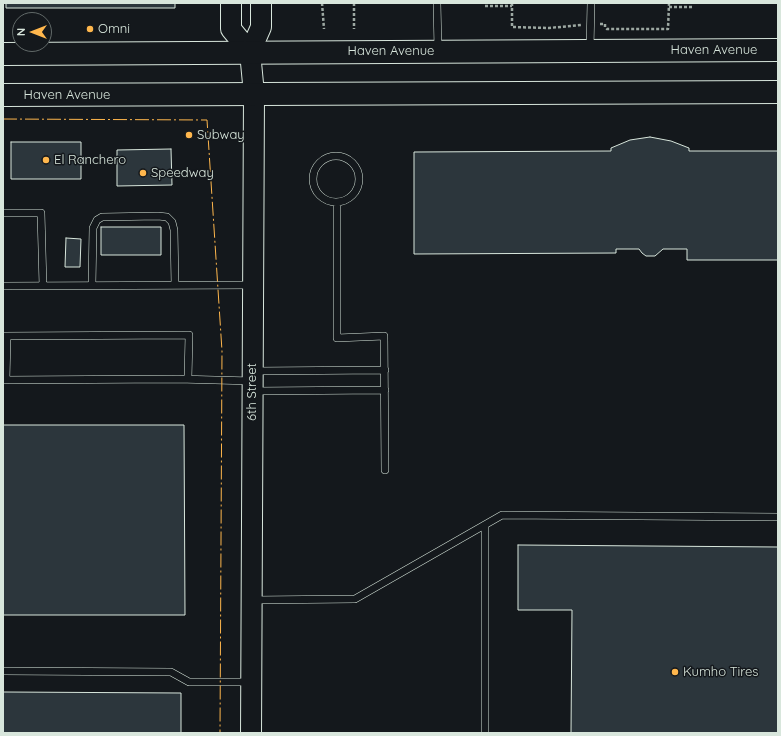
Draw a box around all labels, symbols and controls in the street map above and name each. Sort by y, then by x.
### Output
north arrow [12,12,52,52]
place label: Omni [98,21,130,37]
marker: Omni [85,24,95,34]
text: N [14,28,28,36]
street label: Haven Avenue [671,42,757,58]
street label: Haven Avenue [348,43,434,59]
street label: Haven Avenue [24,87,110,103]
place label: Subway [197,127,245,143]
marker: Subway [184,130,194,140]
place label: El Ranchero [54,152,126,168]
marker: El Ranchero [41,155,51,165]
place label: Speedway [151,165,214,181]
marker: Speedway [138,168,148,178]
street label: 6th Street [244,363,260,421]
place label: Kumho Tires [683,664,758,680]
marker: Kumho Tires [670,667,680,677]

